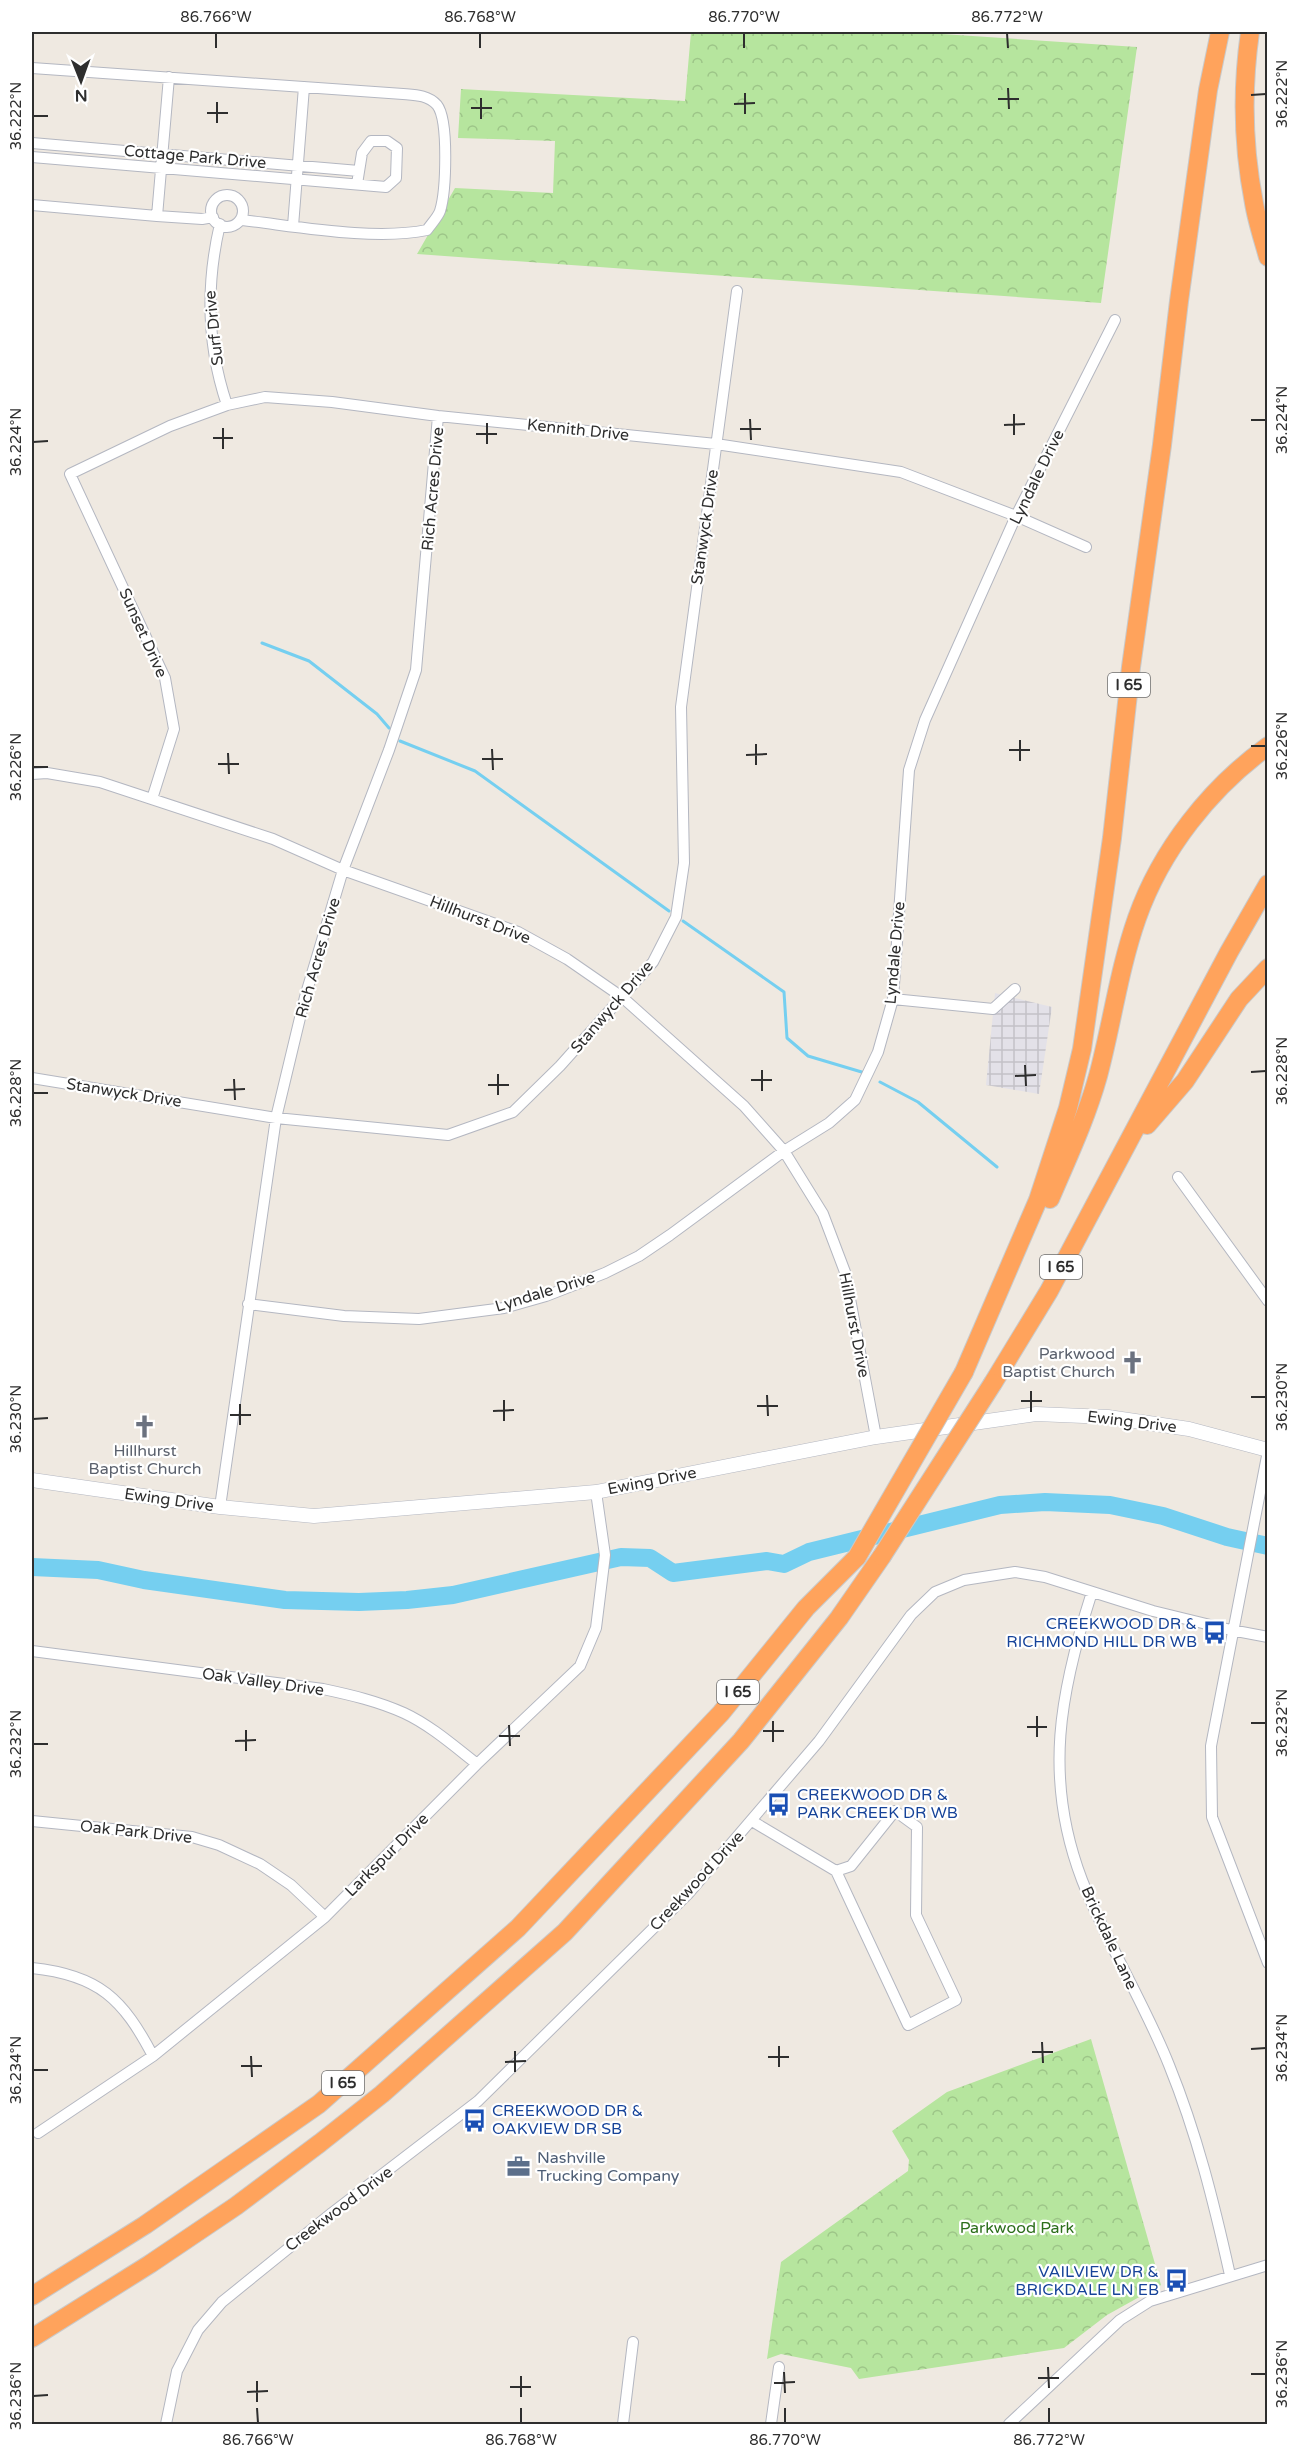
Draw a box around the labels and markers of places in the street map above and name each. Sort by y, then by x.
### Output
place label: Parkwood Baptist Church [1002,1344,1115,1382]
church icon: Parkwood Baptist Church [1120,1350,1146,1376]
church icon: Hillhurst Baptist Church [132,1413,158,1439]
place label: Hillhurst Baptist Church [89,1441,201,1479]
place label: CREEKWOOD DR & RICHMOND HILL DR WB [1006,1614,1197,1652]
bus stop icon: CREEKWOOD DR & RICHMOND HILL DR WB [1202,1620,1228,1646]
place label: CREEKWOOD DR & PARK CREEK DR WB [797,1785,958,1823]
bus stop icon: CREEKWOOD DR & PARK CREEK DR WB [766,1791,792,1817]
place label: CREEKWOOD DR & OAKVIEW DR SB [492,2101,643,2139]
bus stop icon: CREEKWOOD DR & OAKVIEW DR SB [461,2107,487,2133]
place label: Nashville Trucking Company [537,2148,680,2186]
office icon: Nashville Trucking Company [506,2154,532,2180]
place label: VAILVIEW DR & BRICKDALE LN EB [1015,2262,1159,2300]
bus stop icon: VAILVIEW DR & BRICKDALE LN EB [1164,2268,1190,2294]

